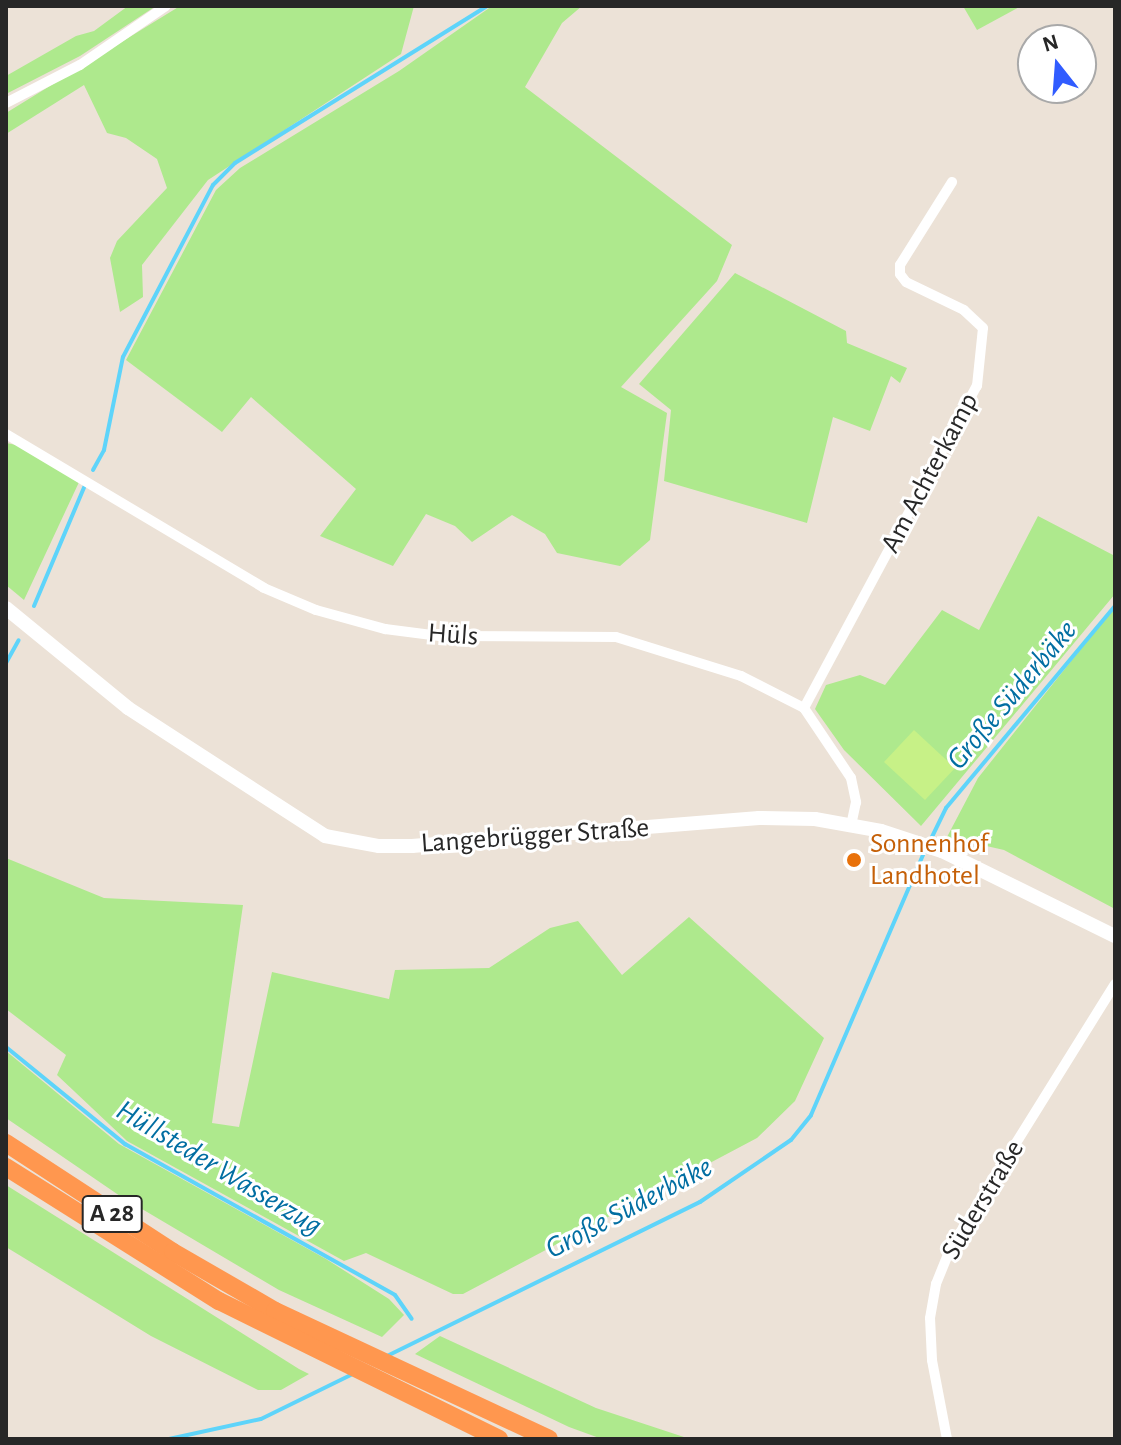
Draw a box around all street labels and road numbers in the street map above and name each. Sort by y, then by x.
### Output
street label: Am Achterkamp [874,387,986,559]
street label: Hüls [427,616,479,654]
street label: Langebrügger Straße [420,811,650,861]
street label: Süderstraße [934,1134,1032,1266]
road number: A 28 [80,1192,144,1236]

